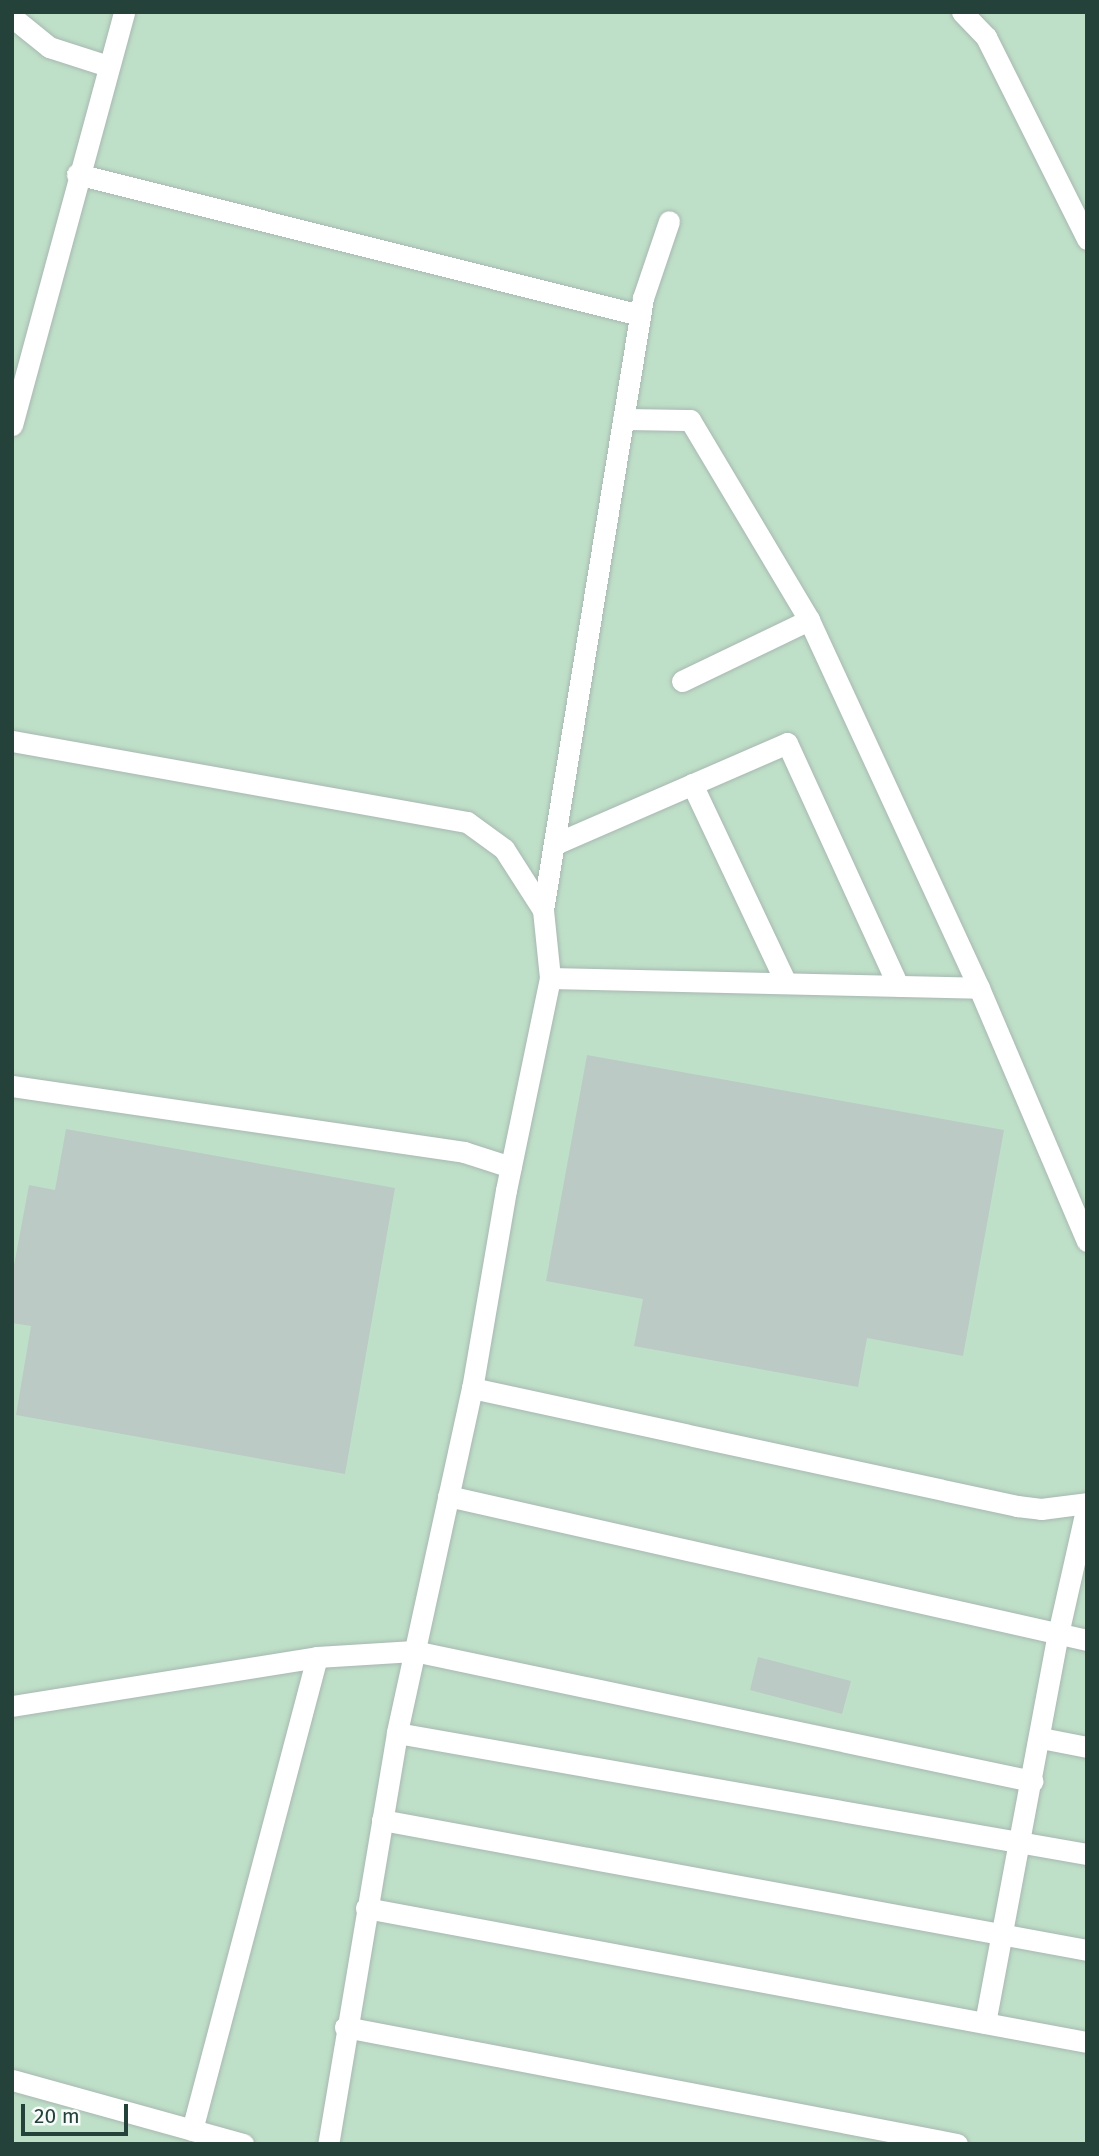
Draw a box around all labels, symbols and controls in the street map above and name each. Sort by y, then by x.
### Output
scale bar [24,2090,131,2134]
text: 20 m [34,2103,80,2129]

